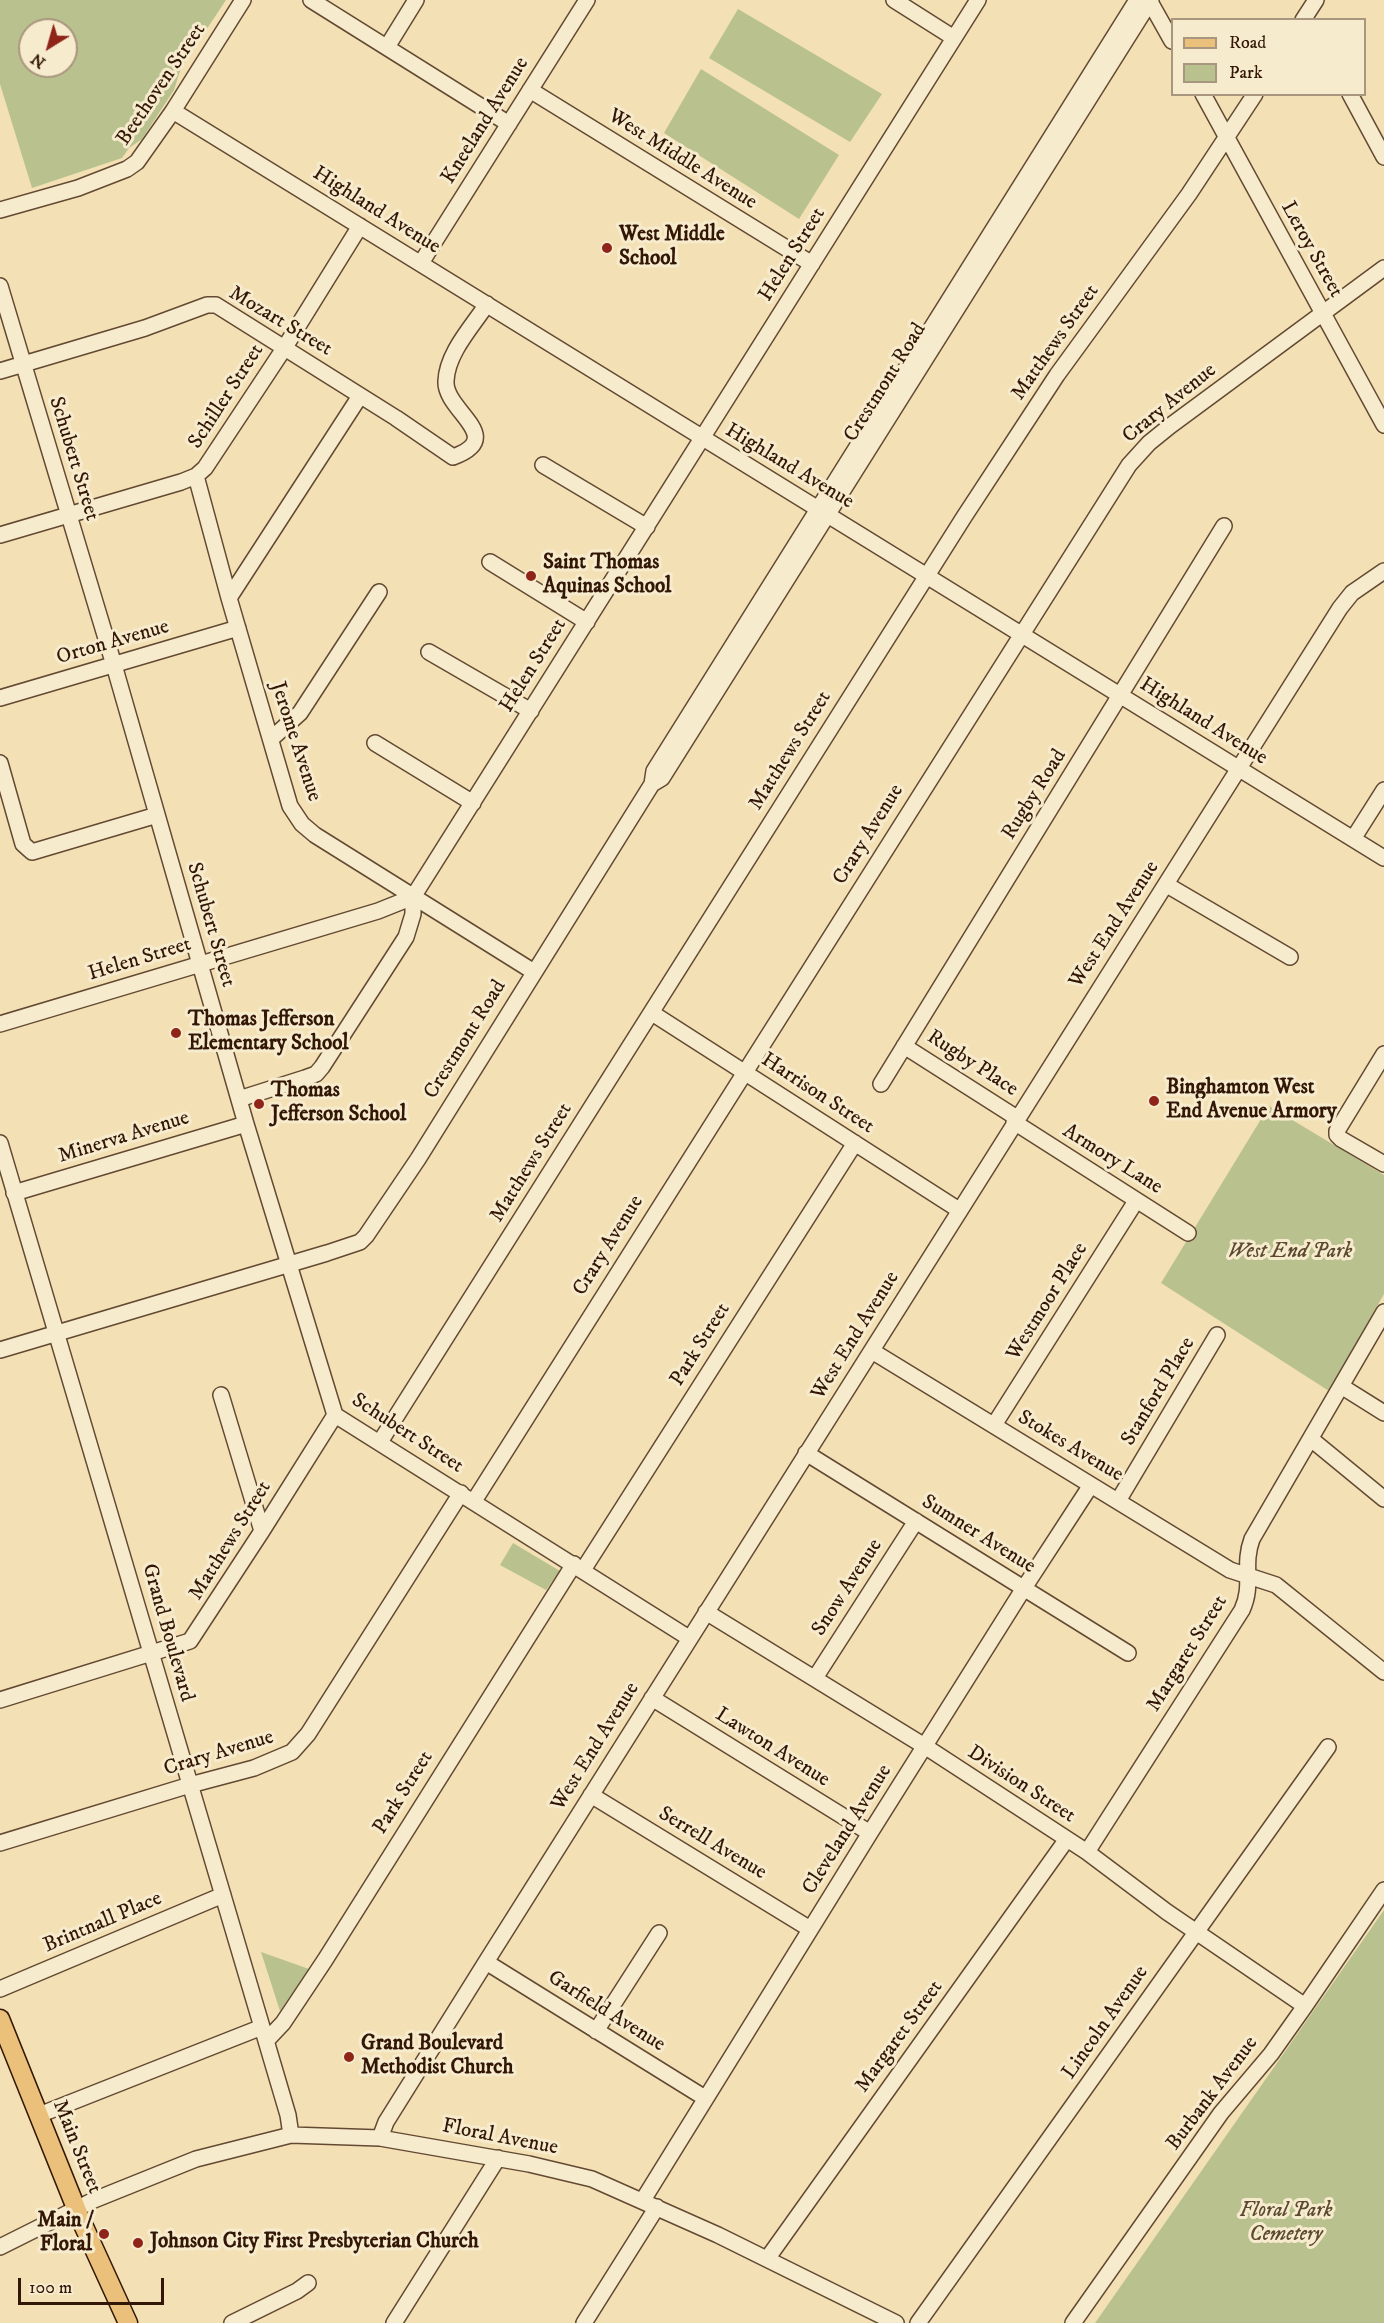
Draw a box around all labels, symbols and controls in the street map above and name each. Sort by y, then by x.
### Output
north arrow [18,18,78,78]
legend [1171,18,1366,96]
street label: Beethoven Street [112,19,212,151]
text: Road [1229,32,1266,54]
text: N [27,49,50,73]
street label: Kneeland Avenue [437,53,535,189]
text: Park [1229,62,1263,84]
street label: West Middle Avenue [603,104,761,216]
street label: Highland Avenue [307,162,445,260]
street label: Leroy Street [1274,198,1348,302]
street label: Helen Street [754,203,832,307]
place label: West Middle School [619,223,725,273]
marker: West Middle School [600,241,614,255]
street label: Matthews Street [1007,280,1105,406]
street label: Mozart Street [224,281,336,363]
street label: Crestmont Road [839,319,933,447]
street label: Schiller Street [184,340,270,454]
street label: Crary Avenue [1118,359,1222,449]
street label: Schubert Street [42,394,104,524]
street label: Highland Avenue [720,419,858,515]
place label: Saint Thomas Aquinas School [543,551,671,601]
marker: Saint Thomas Aquinas School [524,569,538,583]
street label: Helen Street [495,614,573,718]
street label: Orton Avenue [54,615,172,671]
street label: Highland Avenue [1134,673,1272,771]
street label: Jerome Avenue [264,679,326,805]
street label: Matthews Street [744,687,838,815]
street label: Rugby Road [997,745,1073,845]
street label: Crary Avenue [828,780,910,890]
street label: West End Avenue [1065,857,1165,993]
street label: Schubert Street [180,860,240,990]
street label: Helen Street [86,932,194,988]
street label: Crestmont Road [419,976,513,1104]
place label: Thomas Jefferson Elementary School [188,1008,349,1058]
street label: Rugby Place [922,1025,1022,1103]
marker: Thomas Jefferson Elementary School [169,1026,183,1040]
street label: Harrison Street [756,1048,878,1140]
place label: Binghamton West End Avenue Armory [1166,1076,1337,1126]
place label: Thomas Jefferson School [271,1079,406,1129]
marker: Binghamton West End Avenue Armory [1147,1094,1161,1108]
marker: Thomas Jefferson School [252,1097,266,1111]
street label: Matthews Street [485,1099,579,1227]
street label: Minerva Avenue [56,1106,192,1170]
street label: Armory Lane [1057,1119,1167,1201]
street label: Crary Avenue [568,1191,650,1301]
street label: Westmoor Place [1002,1238,1094,1366]
park label: West End Park [1228,1240,1352,1266]
street label: West End Avenue [807,1267,905,1405]
street label: Park Street [666,1299,736,1391]
street label: Stanford Place [1117,1333,1201,1451]
street label: Schubert Street [346,1388,468,1480]
street label: Stokes Avenue [1013,1406,1127,1488]
street label: Matthews Street [184,1477,278,1605]
street label: Sumner Avenue [916,1490,1040,1580]
street label: Snow Avenue [807,1535,889,1641]
street label: Grand Boulevard [135,1561,199,1705]
street label: Margaret Street [1142,1591,1234,1717]
street label: West End Avenue [547,1678,645,1816]
street label: Lawton Avenue [710,1703,834,1793]
street label: Crary Avenue [161,1725,277,1783]
street label: Division Street [962,1741,1080,1829]
street label: Park Street [369,1747,439,1839]
street label: Cleveland Avenue [798,1760,898,1900]
street label: Serrell Avenue [653,1802,771,1886]
street label: Brintnall Place [40,1887,166,1959]
street label: Lincoln Avenue [1058,1961,1154,2085]
street label: Garfield Avenue [543,1966,669,2058]
street label: Margaret Street [851,1976,949,2098]
place label: Grand Boulevard Methodist Church [361,2032,513,2082]
street label: Burbank Avenue [1162,2032,1264,2156]
marker: Grand Boulevard Methodist Church [342,2050,356,2064]
street label: Main Street [46,2097,106,2197]
street label: Floral Avenue [440,2114,560,2162]
park label: Floral Park Cemetery [1239,2199,1333,2249]
place label: Main / Floral [37,2209,92,2259]
marker: Main / Floral [97,2227,111,2241]
place label: Johnson City First Presbyterian Church [150,2230,479,2256]
marker: Johnson City First Presbyterian Church [131,2236,145,2250]
scale bar [21,2266,166,2304]
text: 100 m [29,2277,72,2299]

